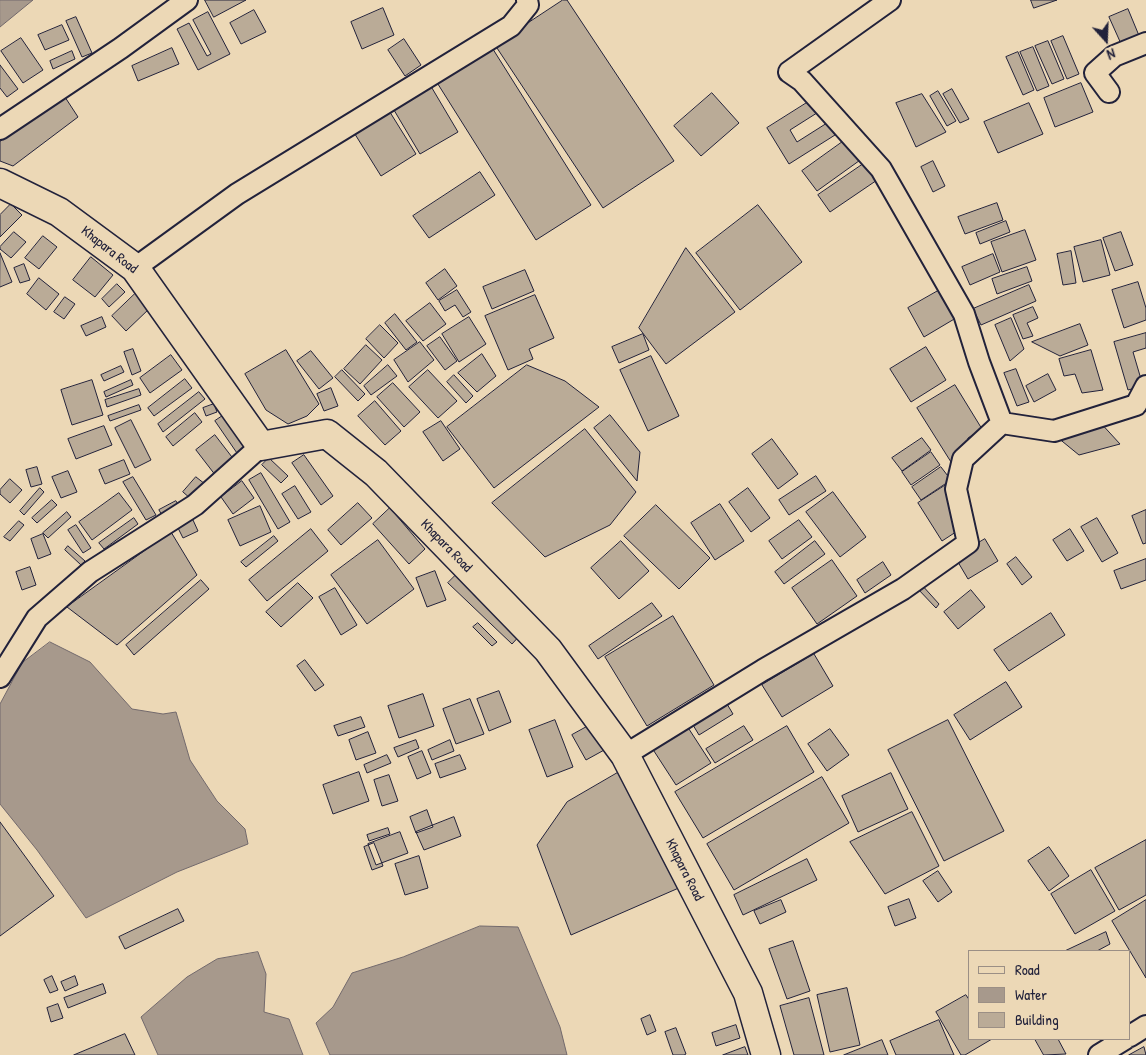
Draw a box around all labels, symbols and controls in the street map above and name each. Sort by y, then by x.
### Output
north arrow [1081,15,1131,65]
text: N [1105,44,1118,65]
street label: Khapara Road [77,223,141,277]
street label: Khapara Road [417,516,475,576]
street label: Khapara Road [661,836,707,904]
legend [968,950,1131,1040]
text: Road [1015,959,1040,980]
text: Water [1015,984,1047,1005]
text: Building [1015,1009,1059,1030]

